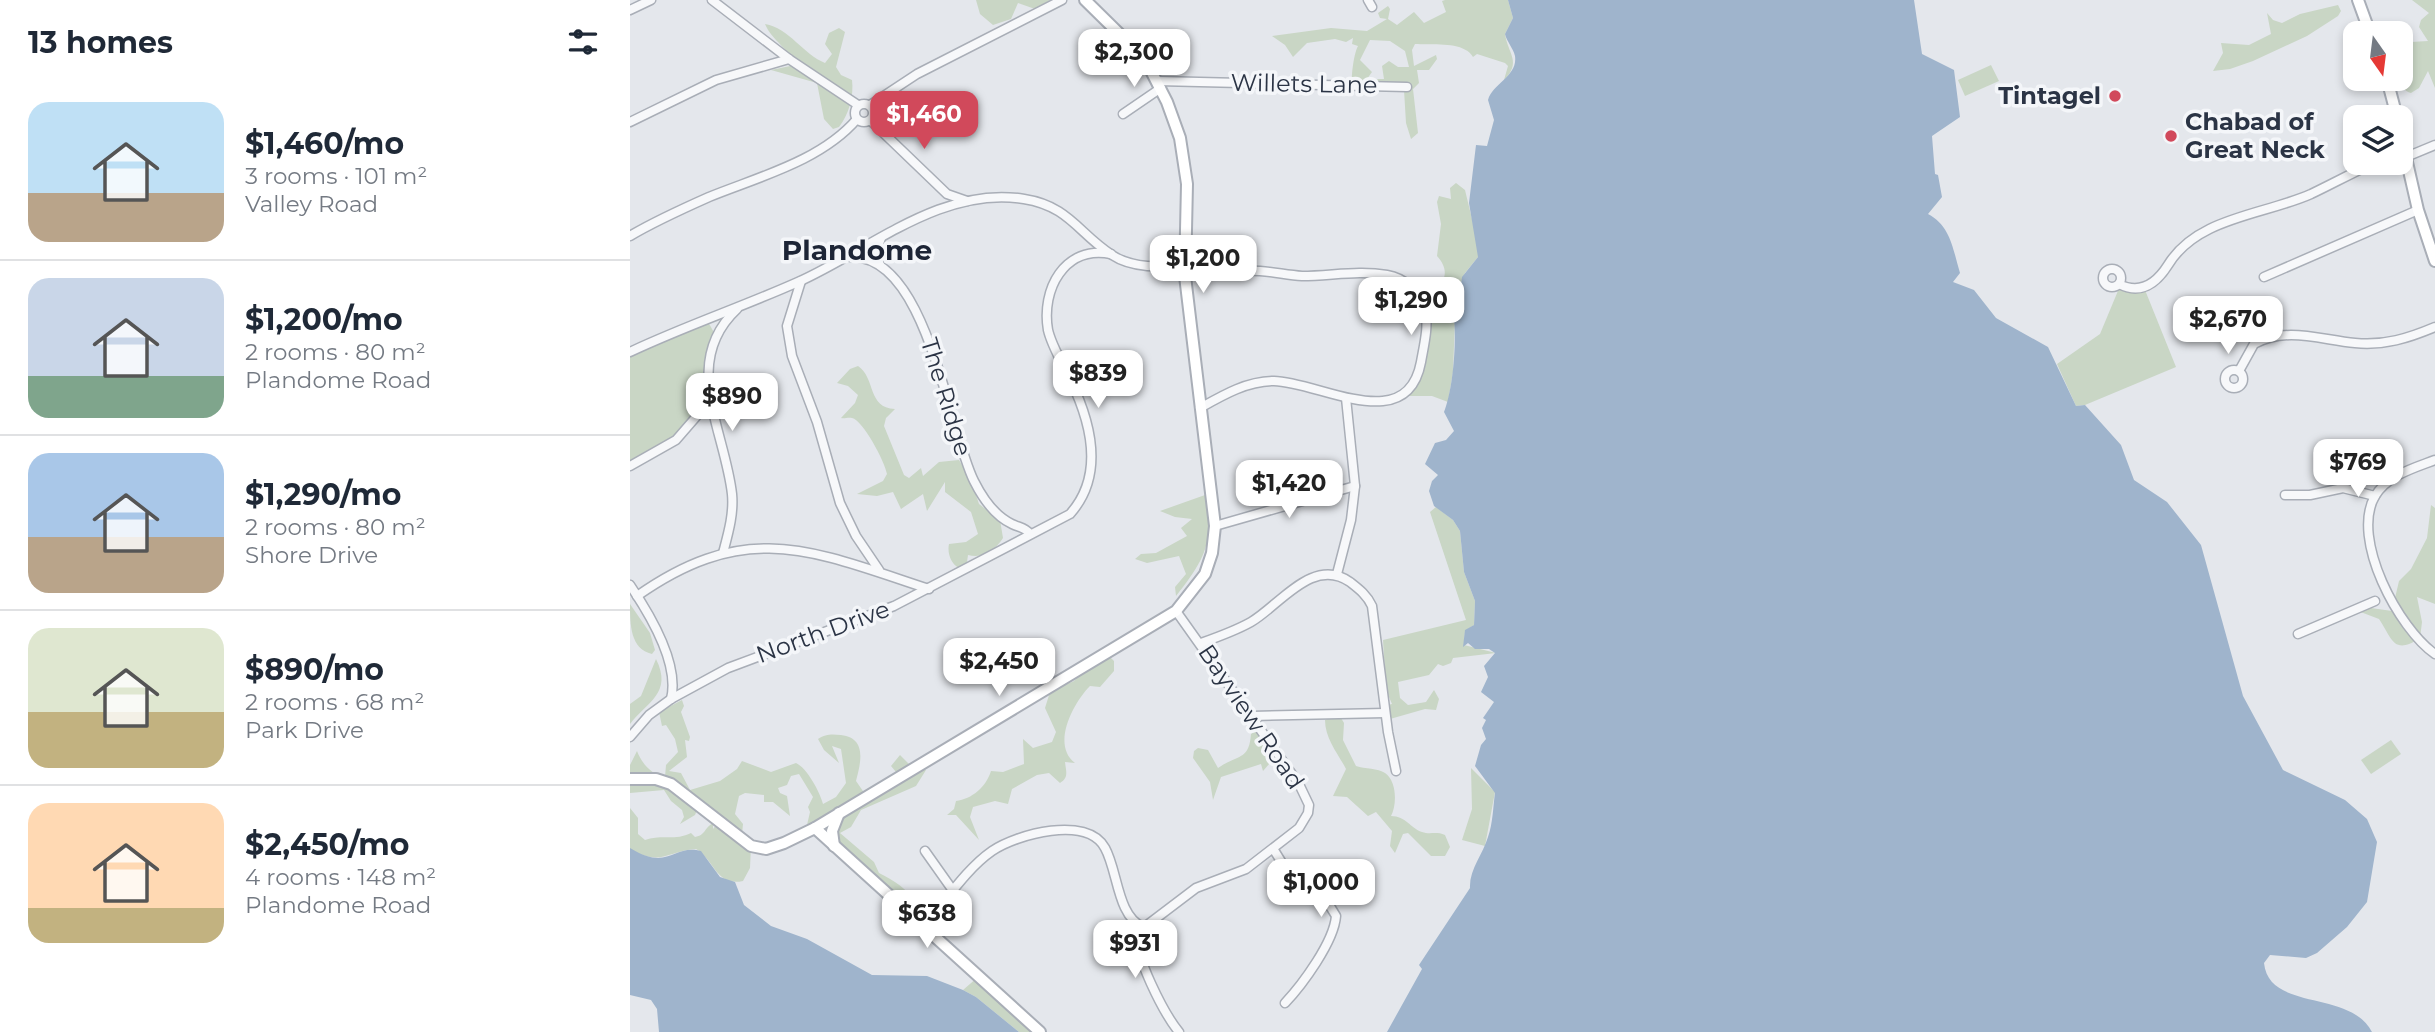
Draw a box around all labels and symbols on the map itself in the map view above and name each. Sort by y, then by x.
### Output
north arrow [2343,21,2413,91]
pin: $2,300 [1077,29,1191,89]
street label: Willets Lane [1230,68,1378,99]
place label: Tintagel [1998,81,2101,110]
marker: Tintagel [2107,88,2123,104]
pin: $1,460 [867,92,981,151]
place label: Chabad of Great Neck [2185,107,2325,164]
marker: Chabad of Great Neck [2163,128,2179,144]
district label: Plandome [782,233,932,267]
pin: $1,200 [1146,236,1260,295]
pin: $1,290 [1354,278,1468,337]
pin: $2,670 [2171,296,2285,356]
street label: The Ridge [915,334,978,459]
pin: $839 [1057,350,1139,410]
pin: $890 [691,374,773,433]
pin: $769 [2317,440,2399,499]
pin: $1,420 [1232,461,1346,520]
street label: North Drive [752,594,893,669]
pin: $2,450 [942,638,1056,698]
street label: Bayview Road [1192,639,1311,795]
pin: $1,000 [1264,860,1378,919]
pin: $638 [886,890,968,950]
pin: $931 [1094,920,1176,980]

